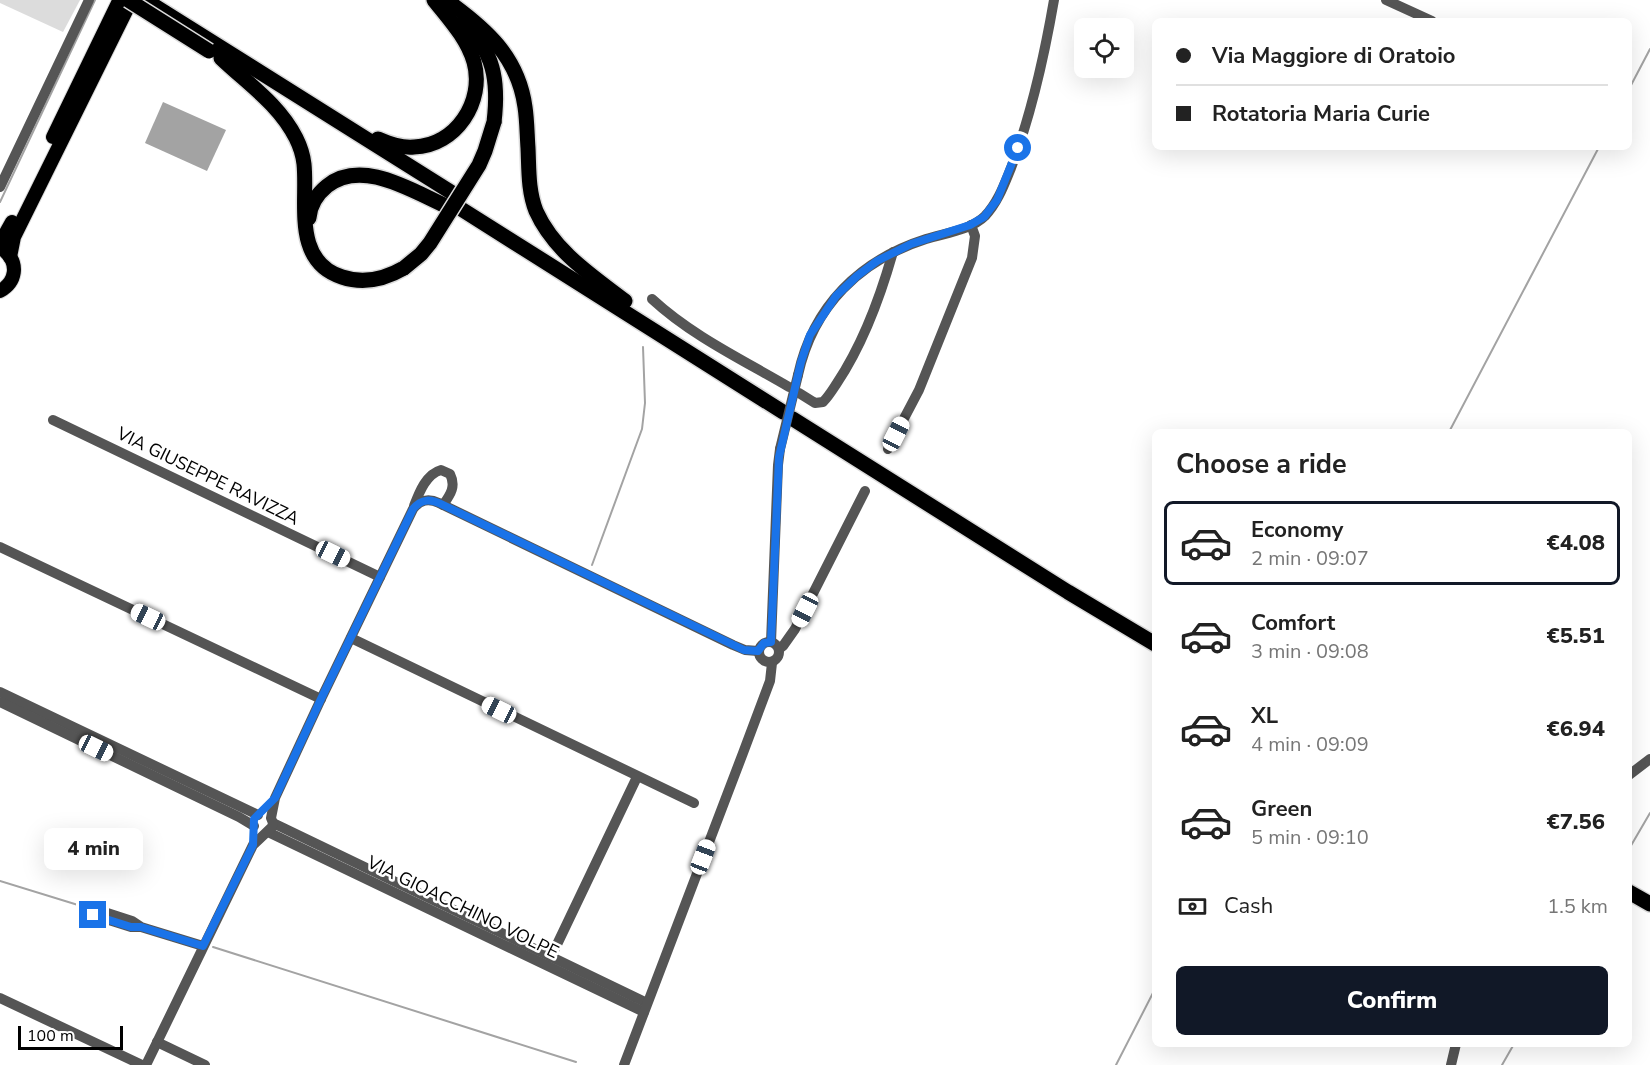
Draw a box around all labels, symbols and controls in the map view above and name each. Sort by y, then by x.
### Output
map controls [1074,18,1134,78]
button: locate [1074,18,1134,78]
text: Via Maggiore di Oratoio [1212,41,1455,71]
text: Rotatoria Maria Curie [1212,99,1430,129]
route start [1004,134,1031,161]
car [880,414,912,454]
street label: VIA GIUSEPPE RAVIZZA [112,421,303,531]
text: Choose a ride [1176,446,1347,483]
text: Economy [1251,515,1343,545]
icon: car [1179,516,1233,570]
text: €4.08 [1546,528,1605,558]
car [313,538,353,570]
text: 2 min · 09:07 [1251,545,1369,572]
car [789,590,821,630]
car [128,601,168,633]
text: Comfort [1251,608,1335,638]
icon: car [1179,609,1233,663]
text: €5.51 [1546,621,1605,651]
text: 3 min · 09:08 [1251,638,1369,665]
car [479,694,519,726]
text: XL [1251,701,1278,731]
icon: car [1179,702,1233,756]
text: €6.94 [1546,714,1605,744]
text: 4 min · 09:09 [1251,731,1369,758]
car [76,732,116,764]
text: Green [1251,794,1312,824]
icon: car [1179,795,1233,849]
text: €7.56 [1546,807,1605,837]
text: 5 min · 09:10 [1251,824,1369,851]
callout: 4 min [44,828,142,870]
text: 4 min [67,835,120,862]
car [688,837,718,877]
street label: VIA GIOACCHINO VOLPE [362,850,563,964]
icon: cash [1176,890,1209,923]
text: Cash [1224,891,1273,921]
text: 1.5 km [1547,893,1608,920]
route end [79,901,106,928]
button: Confirm [1176,966,1608,1035]
scale bar [18,1023,123,1050]
text: 100 m [27,1025,74,1047]

